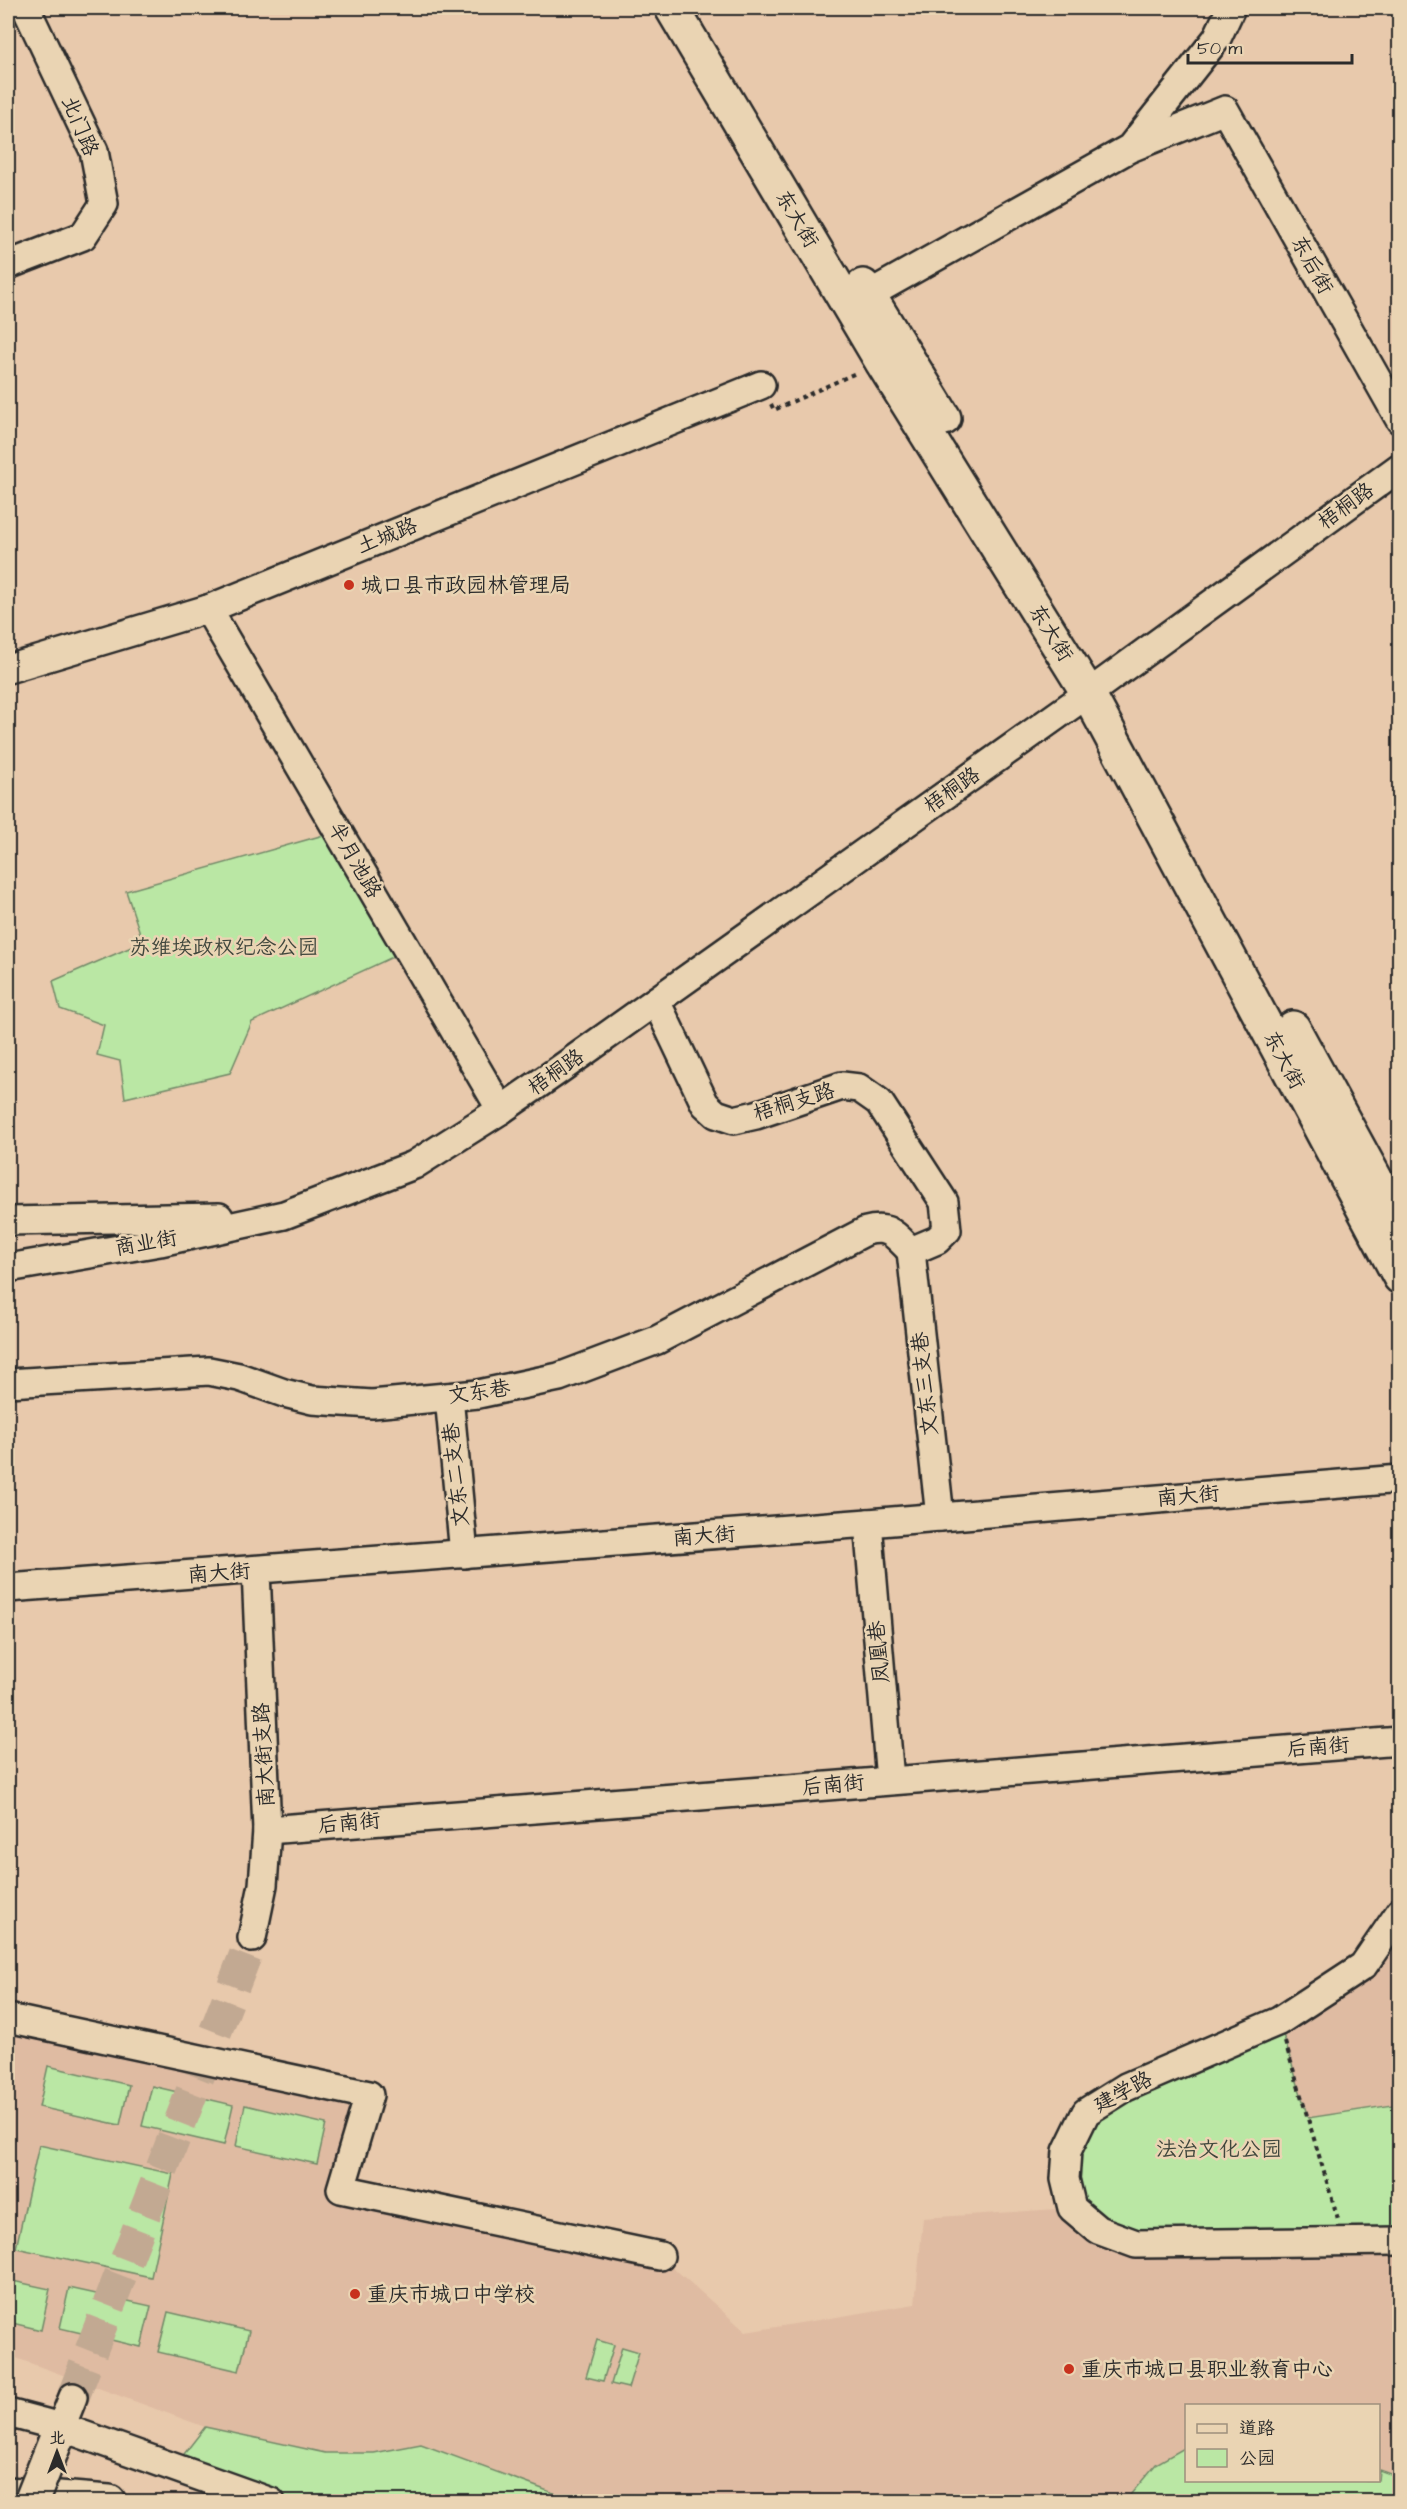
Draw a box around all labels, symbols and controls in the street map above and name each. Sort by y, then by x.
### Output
scale bar [1188,27,1352,65]
text: 50 m [1197,36,1242,61]
street label: 北门路 [54,91,106,161]
street label: 东大街 [768,185,826,253]
street label: 东后街 [1284,230,1340,300]
street label: 梧桐路 [1312,476,1380,536]
street label: 土城路 [352,511,422,561]
place label: 城口县市政园林管理局 [361,571,571,600]
marker: 城口县市政园林管理局 [342,578,356,592]
street label: 东大街 [1022,599,1080,667]
street label: 梧桐路 [918,760,986,820]
street label: 半月池路 [321,816,389,904]
park label: 苏维埃政权纪念公园 [130,933,319,962]
street label: 东大街 [1256,1025,1312,1095]
street label: 梧桐路 [522,1042,590,1102]
street label: 梧桐支路 [750,1076,838,1128]
street label: 商业街 [112,1223,180,1263]
street label: 文东三支巷 [905,1330,945,1438]
street label: 文东巷 [446,1373,512,1411]
street label: 文东二支巷 [436,1421,476,1529]
street label: 南大街 [1155,1479,1221,1513]
street label: 南大街 [672,1519,736,1553]
street label: 南大街 [187,1556,251,1590]
street label: 凤凰巷 [862,1619,896,1685]
street label: 南大街支路 [247,1702,281,1808]
street label: 后南街 [1286,1730,1350,1764]
street label: 后南街 [800,1768,866,1802]
street label: 后南街 [316,1806,382,1840]
street label: 建学路 [1088,2064,1158,2120]
park label: 法治文化公园 [1156,2135,1282,2164]
place label: 重庆市城口中学校 [367,2280,535,2309]
marker: 重庆市城口中学校 [348,2287,362,2301]
place label: 重庆市城口县职业教育中心 [1081,2355,1333,2384]
marker: 重庆市城口县职业教育中心 [1062,2362,1076,2376]
legend [1185,2404,1380,2482]
text: 道路 [1239,2416,1275,2441]
north arrow [27,2422,87,2482]
text: 北 [49,2427,65,2449]
text: 公园 [1239,2446,1275,2471]

